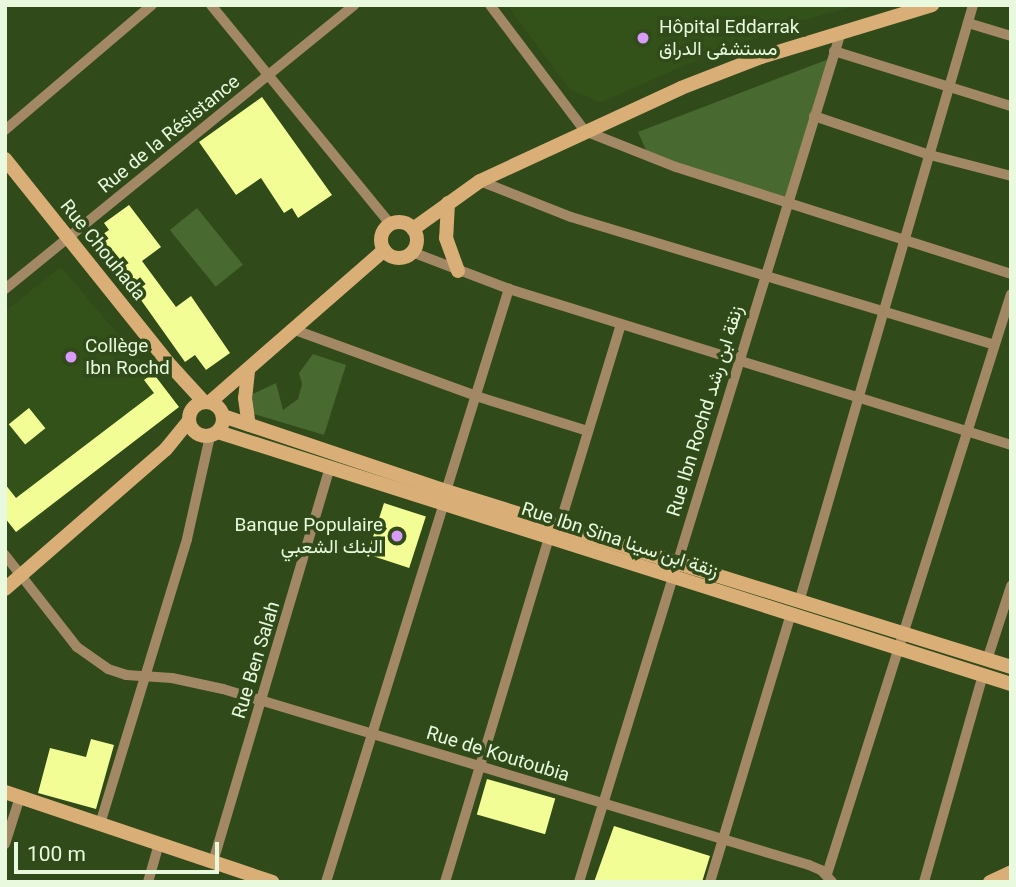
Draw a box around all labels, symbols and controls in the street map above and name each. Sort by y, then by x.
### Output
place label: Hôpital Eddarrak مستشفى الدراق [659,16,799,60]
marker: Hôpital Eddarrak مستشفى الدراق [633,28,653,48]
street label: Rue de la Résistance [94,70,244,198]
street label: Rue Chouhada [55,195,151,305]
street label: Rue Ibn Rochd زنقة ابن رشد [662,303,748,519]
place label: Collège Ibn Rochd [85,335,170,379]
marker: Collège Ibn Rochd [63,349,79,365]
street label: Rue Ibn Sina زنقة ابن سينا [519,497,721,583]
place label: Banque Populaire البنك الشعبي [235,514,383,558]
marker: Banque Populaire البنك الشعبي [389,528,405,544]
street label: Rue Ben Salah [227,599,285,721]
street label: Rue de Koutoubia [424,721,572,787]
scale bar [18,828,222,872]
text: 100 m [27,842,86,866]

